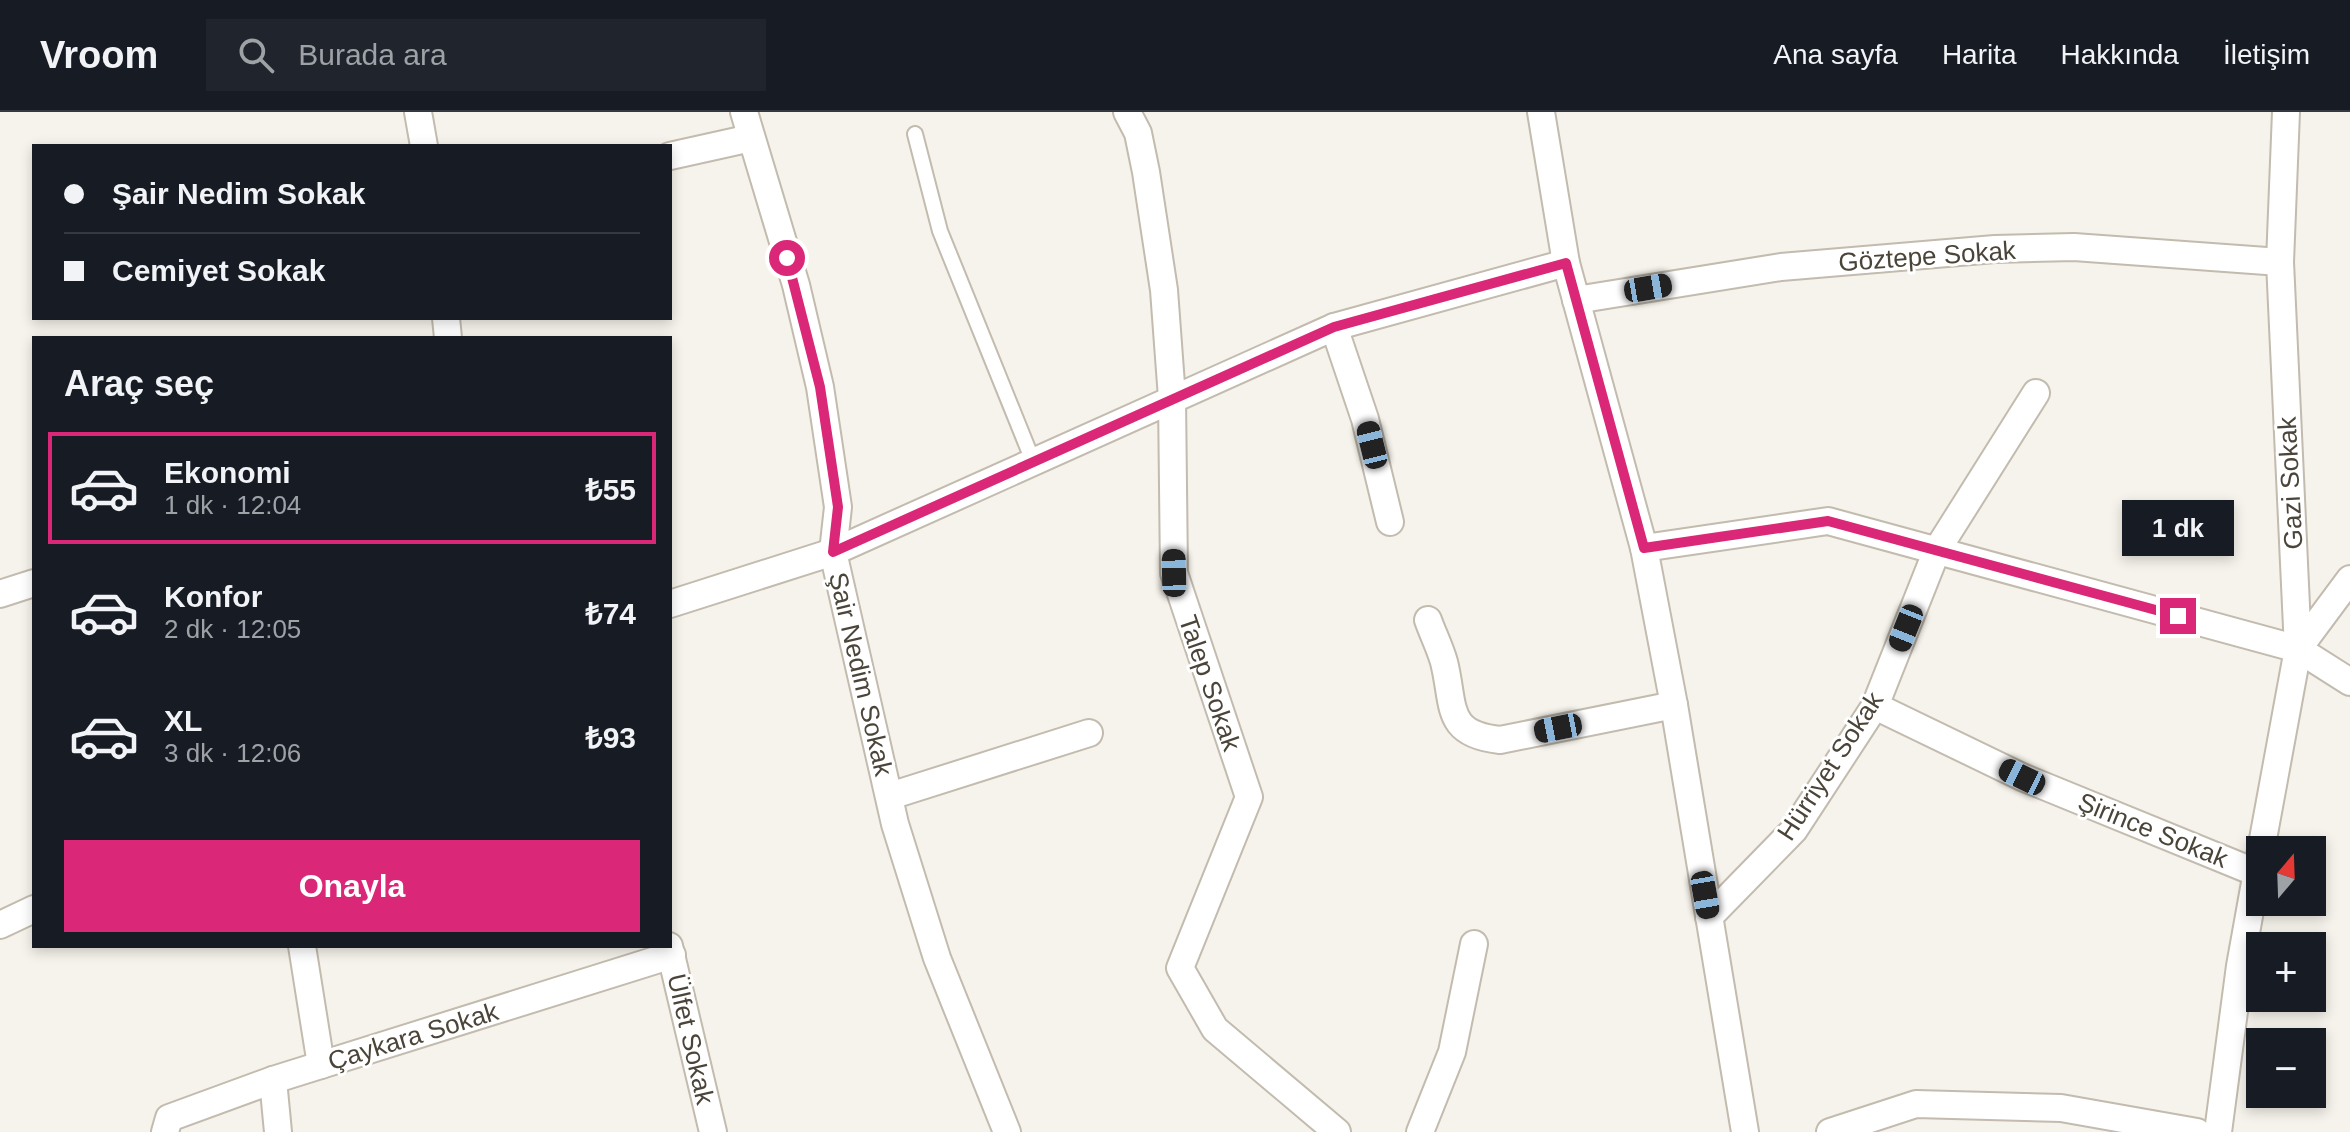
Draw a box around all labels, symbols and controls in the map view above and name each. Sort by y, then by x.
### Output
search box [206,19,766,91]
icon: search [234,33,278,77]
text: Vroom [40,34,158,76]
text: Burada ara [298,38,447,71]
text: Ana sayfa [1773,39,1898,70]
text: Harita [1942,39,2017,70]
text: Hakkında [2061,39,2179,70]
text: İletişim [2223,39,2310,70]
text: Şair Nedim Sokak [112,177,365,210]
street label: Göztepe Sokak [1837,235,2018,277]
route start [769,240,805,276]
text: Cemiyet Sokak [112,254,325,287]
car [1622,272,1674,304]
text: Araç seç [64,363,214,404]
street label: Gazi Sokak [2271,415,2308,550]
car [1355,419,1389,471]
icon: car [68,452,140,524]
text: Ekonomi [164,456,291,489]
text: ₺55 [585,473,636,506]
text: 1 dk · 12:04 [164,490,301,520]
callout: 1 dk [2122,500,2234,556]
text: 1 dk [2152,513,2204,543]
car [1162,549,1186,597]
street label: Şair Nedim Sokak [823,569,899,780]
icon: car [68,576,140,648]
text: Konfor [164,580,262,613]
text: ₺74 [585,597,636,630]
route end [2160,598,2196,634]
car [1886,601,1926,655]
street label: Talep Sokak [1173,611,1248,756]
text: 2 dk · 12:05 [164,614,301,644]
street label: Hürriyet Sokak [1771,685,1890,846]
icon: car [68,700,140,772]
text: XL [164,704,202,737]
car [1532,712,1584,744]
text: ₺93 [585,721,636,754]
text: 3 dk · 12:06 [164,738,301,768]
car [1995,756,2049,798]
street label: Şirince Sokak [2074,786,2233,874]
north arrow [2246,836,2326,916]
map controls [2246,836,2326,1108]
button: Onayla [64,840,640,932]
car [1689,869,1721,921]
button: + [2246,932,2326,1012]
street label: Ülfet Sokak [661,971,721,1108]
street label: Çaykara Sokak [324,996,503,1076]
button: − [2246,1028,2326,1108]

